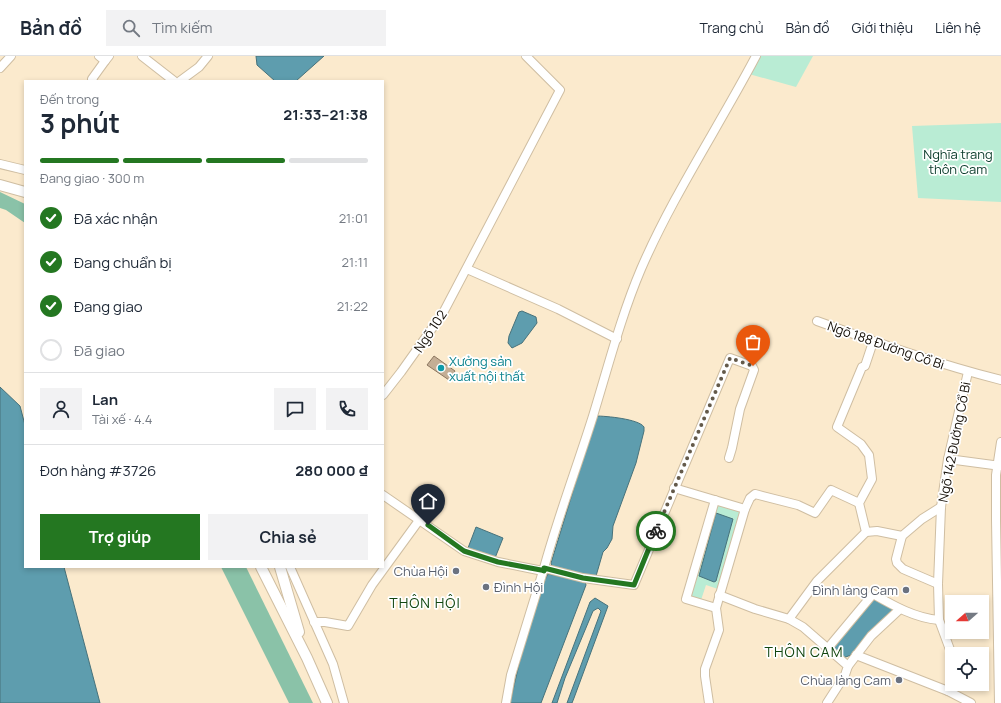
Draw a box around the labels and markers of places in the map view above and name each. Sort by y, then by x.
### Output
pin [736,325,770,366]
place label: Xưởng sản xuất nội thất [449,352,525,385]
marker: Xưởng sản xuất nội thất [436,363,446,373]
pin [411,484,445,525]
place label: Chùa Hội [394,562,448,580]
marker: Chùa Hội [451,566,461,576]
place label: Đình Hội [494,578,543,596]
place label: Đình làng Cam [812,581,898,599]
marker: Đình Hội [481,582,491,592]
marker: Đình làng Cam [901,585,911,595]
place label: Chùa làng Cam [801,671,891,689]
marker: Chùa làng Cam [894,675,904,685]

